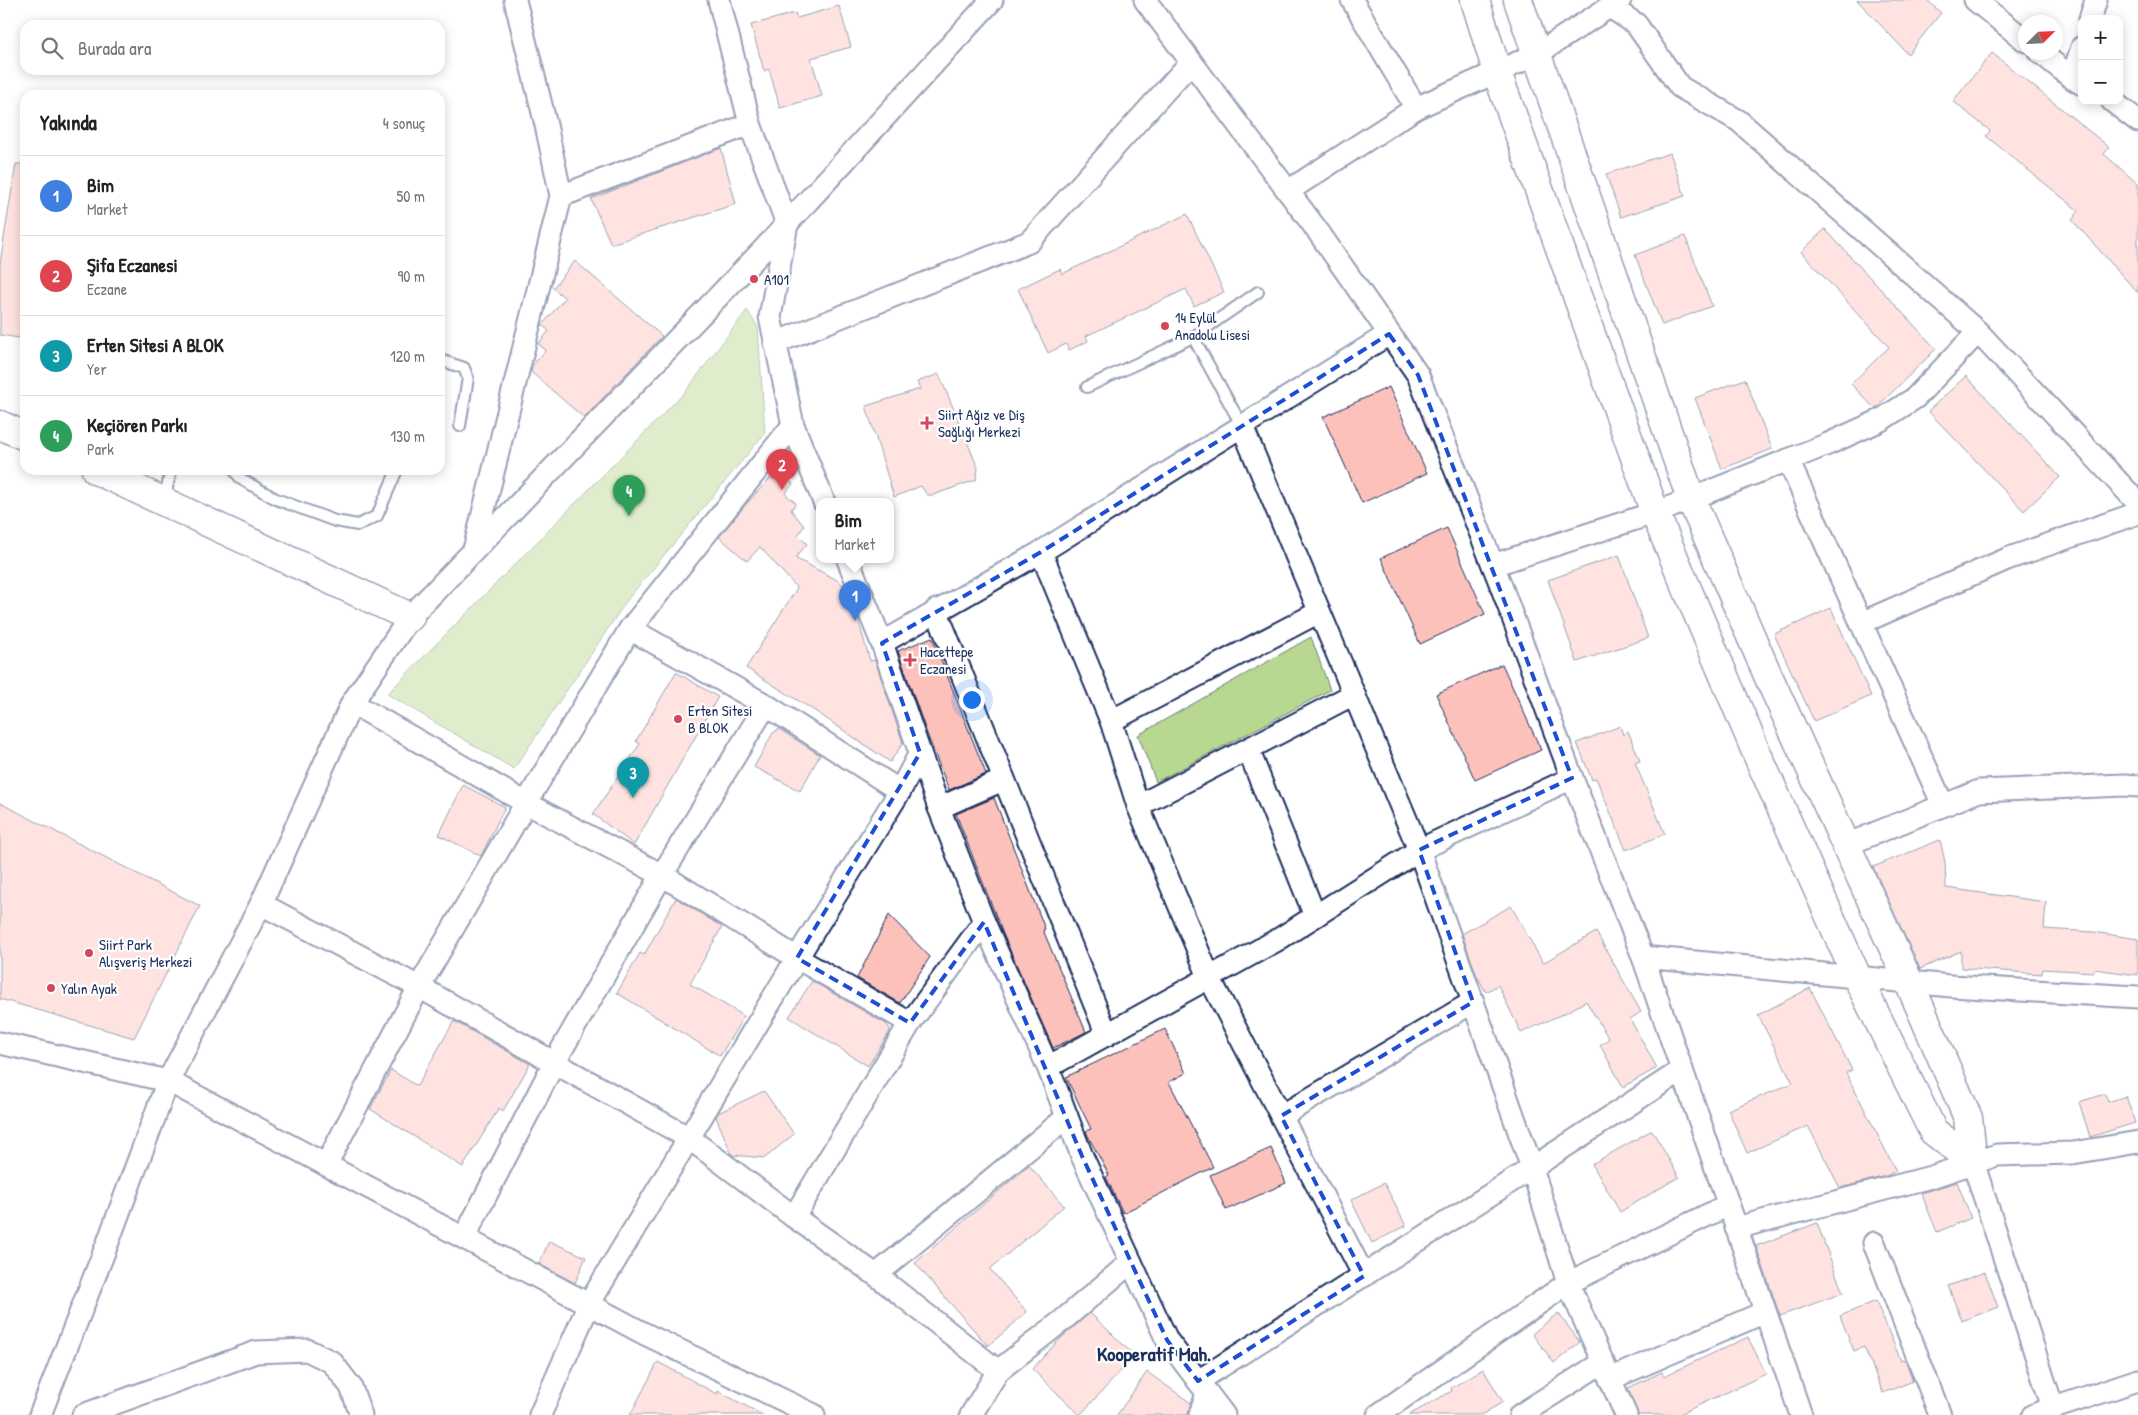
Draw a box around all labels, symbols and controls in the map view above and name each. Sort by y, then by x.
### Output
north arrow [2018,15,2063,60]
map controls [2078,15,2123,105]
button: + [2078,15,2123,60]
search box [20,20,445,75]
icon: search [38,34,66,62]
text: Burada ara [78,35,151,61]
button: − [2078,60,2123,105]
text: Yakında [40,108,97,137]
text: 4 sonuç [383,112,425,134]
text: Bim [87,172,114,198]
text: 1 [53,185,59,207]
text: 50 m [397,185,425,207]
text: Market [87,198,127,220]
text: Şifa Eczanesi [87,252,178,278]
text: 2 [52,265,60,287]
text: 90 m [397,265,425,287]
place label: A101 [764,269,789,290]
marker: A101 [748,273,760,285]
text: Eczane [87,278,127,300]
place label: 14 Eylül Anadolu Lisesi [1175,307,1250,345]
marker: 14 Eylül Anadolu Lisesi [1159,320,1171,332]
text: Erten Sitesi A BLOK [87,332,224,358]
text: 3 [52,345,60,367]
text: 120 m [390,345,425,367]
text: Yer [87,358,107,380]
place label: Siirt Ağız ve Diş Sağlığı Merkezi [938,404,1025,442]
text: Keçiören Parkı [87,412,188,438]
marker: Siirt Ağız ve Diş Sağlığı Merkezi [920,416,934,430]
text: 4 [53,425,59,447]
text: 130 m [390,425,425,447]
text: Park [87,438,114,460]
pin: 2 [766,449,798,490]
pin: 4 [613,475,645,516]
popup [816,498,894,563]
text: Bim [835,507,862,533]
text: Market [835,533,875,555]
pin: 1 [839,580,871,621]
place label: Hacettepe Eczanesi [920,641,973,679]
marker: Hacettepe Eczanesi [904,654,916,666]
your location [959,687,985,713]
place label: Erten Sitesi B BLOK [688,700,752,738]
marker: Erten Sitesi B BLOK [672,713,684,725]
pin: 3 [617,757,649,798]
place label: Siirt Park Alışveriş Merkezi [99,934,192,972]
marker: Siirt Park Alışveriş Merkezi [83,947,95,959]
place label: Yalın Ayak [61,978,117,999]
marker: Yalın Ayak [45,982,57,994]
district label: Kooperatif Mah. [1097,1340,1211,1368]

